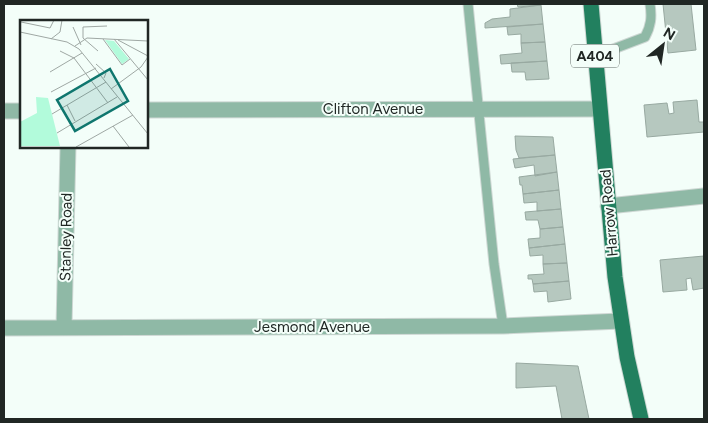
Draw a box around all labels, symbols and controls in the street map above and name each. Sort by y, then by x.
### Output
inset map [20,20,148,148]
north arrow [638,20,688,70]
text: N [660,24,678,44]
road number: A404 [571,44,619,68]
street label: Clifton Avenue [323,100,423,118]
street label: Harrow Road [596,169,622,257]
street label: Stanley Road [56,193,76,281]
street label: Jesmond Avenue [254,318,370,336]

